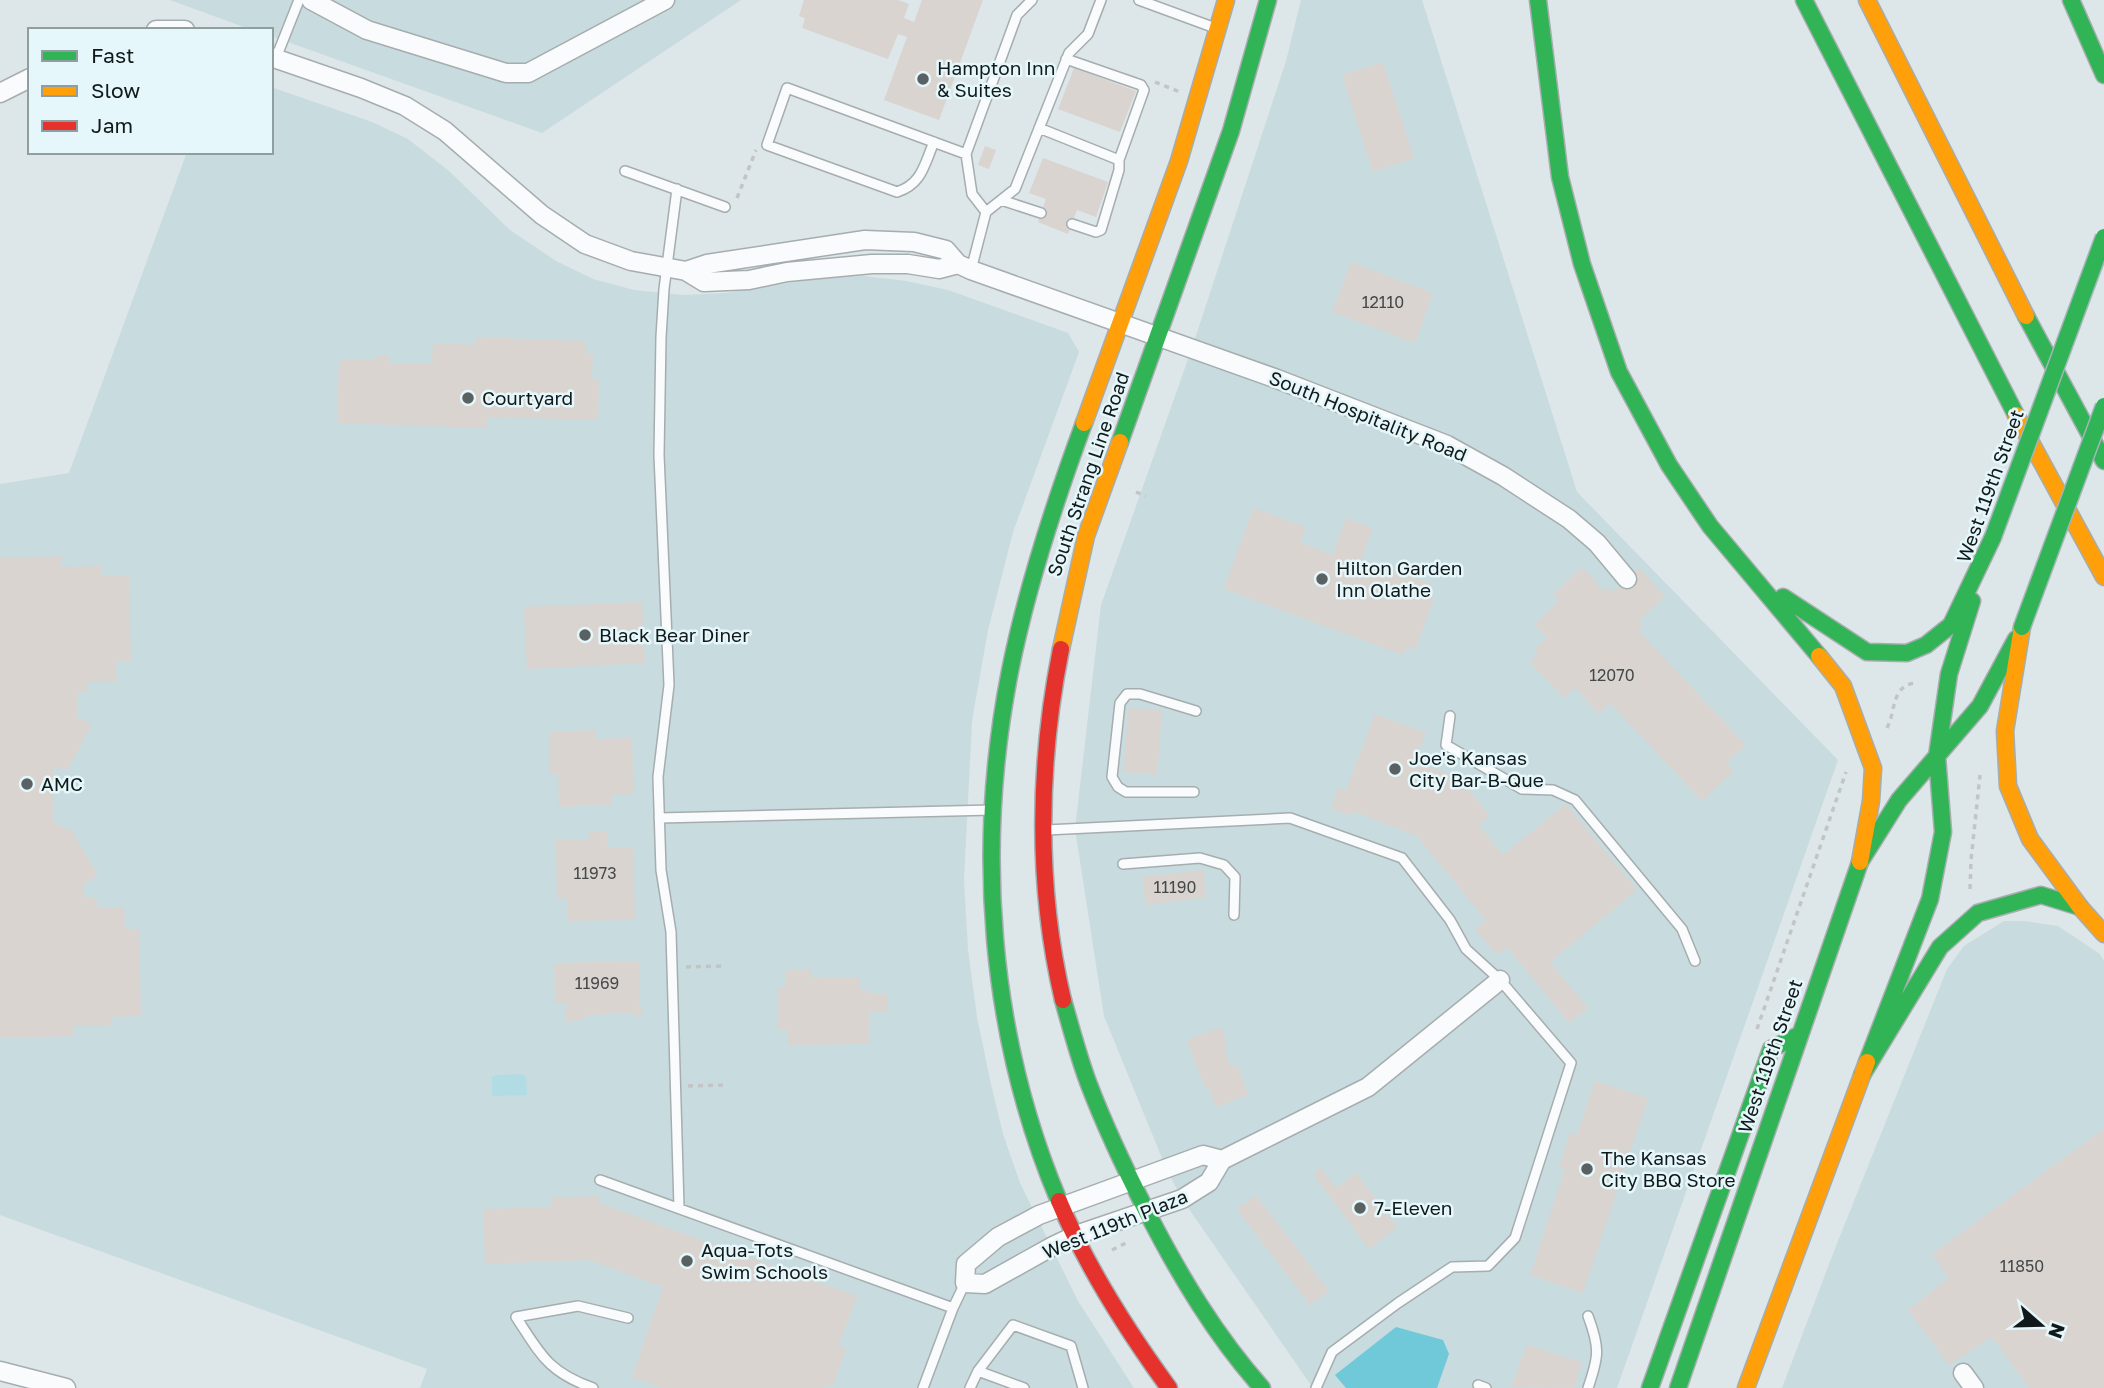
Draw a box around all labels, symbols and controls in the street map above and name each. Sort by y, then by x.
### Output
legend [28,28,273,154]
text: Fast [91,42,134,68]
place label: Hampton Inn & Suites [937,56,1055,101]
marker: Hampton Inn & Suites [915,71,931,87]
text: Slow [91,77,140,103]
text: Jam [91,112,133,138]
house number: 12110 [1362,292,1404,312]
street label: South Hospitality Road [1266,365,1470,466]
street label: South Strang Line Road [1042,369,1133,579]
place label: Courtyard [482,386,573,409]
marker: Courtyard [460,390,476,406]
street label: West 119th Street [1951,406,2028,565]
place label: Hilton Garden Inn Olathe [1336,556,1462,601]
marker: Hilton Garden Inn Olathe [1314,571,1330,587]
place label: Black Bear Diner [599,623,750,646]
marker: Black Bear Diner [577,627,593,643]
house number: 12070 [1589,665,1635,685]
place label: Joe's Kansas City Bar-B-Que [1409,746,1544,791]
marker: Joe's Kansas City Bar-B-Que [1387,761,1403,777]
place label: AMC [41,772,83,795]
marker: AMC [19,776,35,792]
house number: 11973 [573,863,617,883]
house number: 11190 [1154,877,1196,897]
house number: 11969 [575,973,619,993]
street label: West 119th Street [1732,976,1807,1136]
place label: The Kansas City BBQ Store [1601,1146,1736,1191]
marker: The Kansas City BBQ Store [1579,1161,1595,1177]
street label: West 119th Plaza [1039,1184,1191,1263]
place label: 7-Eleven [1374,1196,1452,1219]
marker: 7-Eleven [1352,1200,1368,1216]
place label: Aqua-Tots Swim Schools [701,1238,828,1283]
marker: Aqua-Tots Swim Schools [679,1253,695,1269]
house number: 11850 [2000,1256,2044,1276]
north arrow [2006,1290,2076,1360]
text: N [2044,1320,2071,1342]

